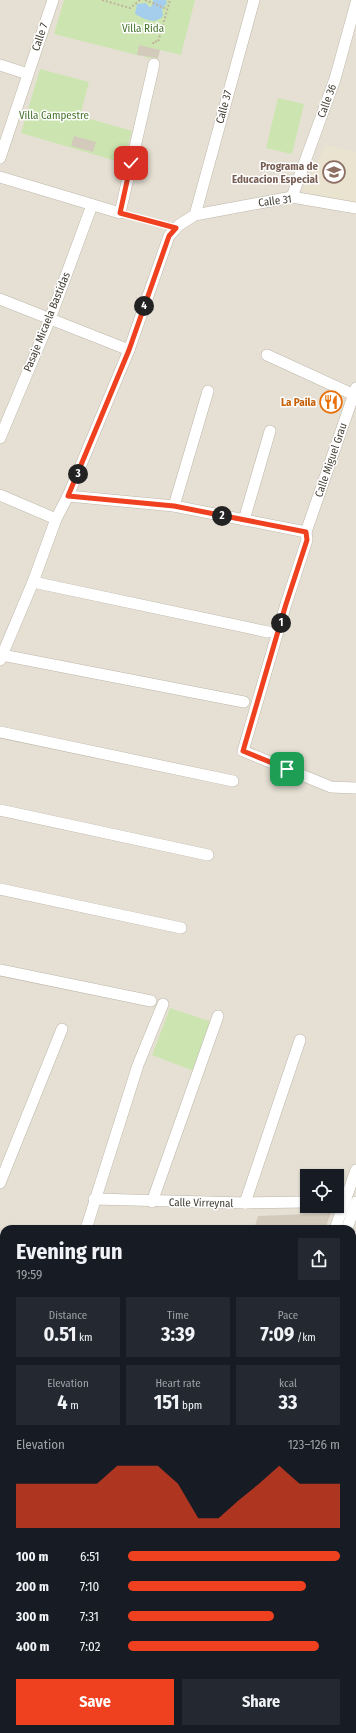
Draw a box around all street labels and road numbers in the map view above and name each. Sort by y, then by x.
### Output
street label: Calle 7 [29,21,51,53]
street label: Calle 36 [315,82,339,120]
street label: Calle 37 [213,88,235,125]
street label: Calle 31 [258,193,292,209]
street label: Pasaje Micaela Bastidas [21,270,73,374]
street label: Calle Miguel Grau [312,421,350,499]
street label: Calle Virreynal [169,1196,233,1210]

